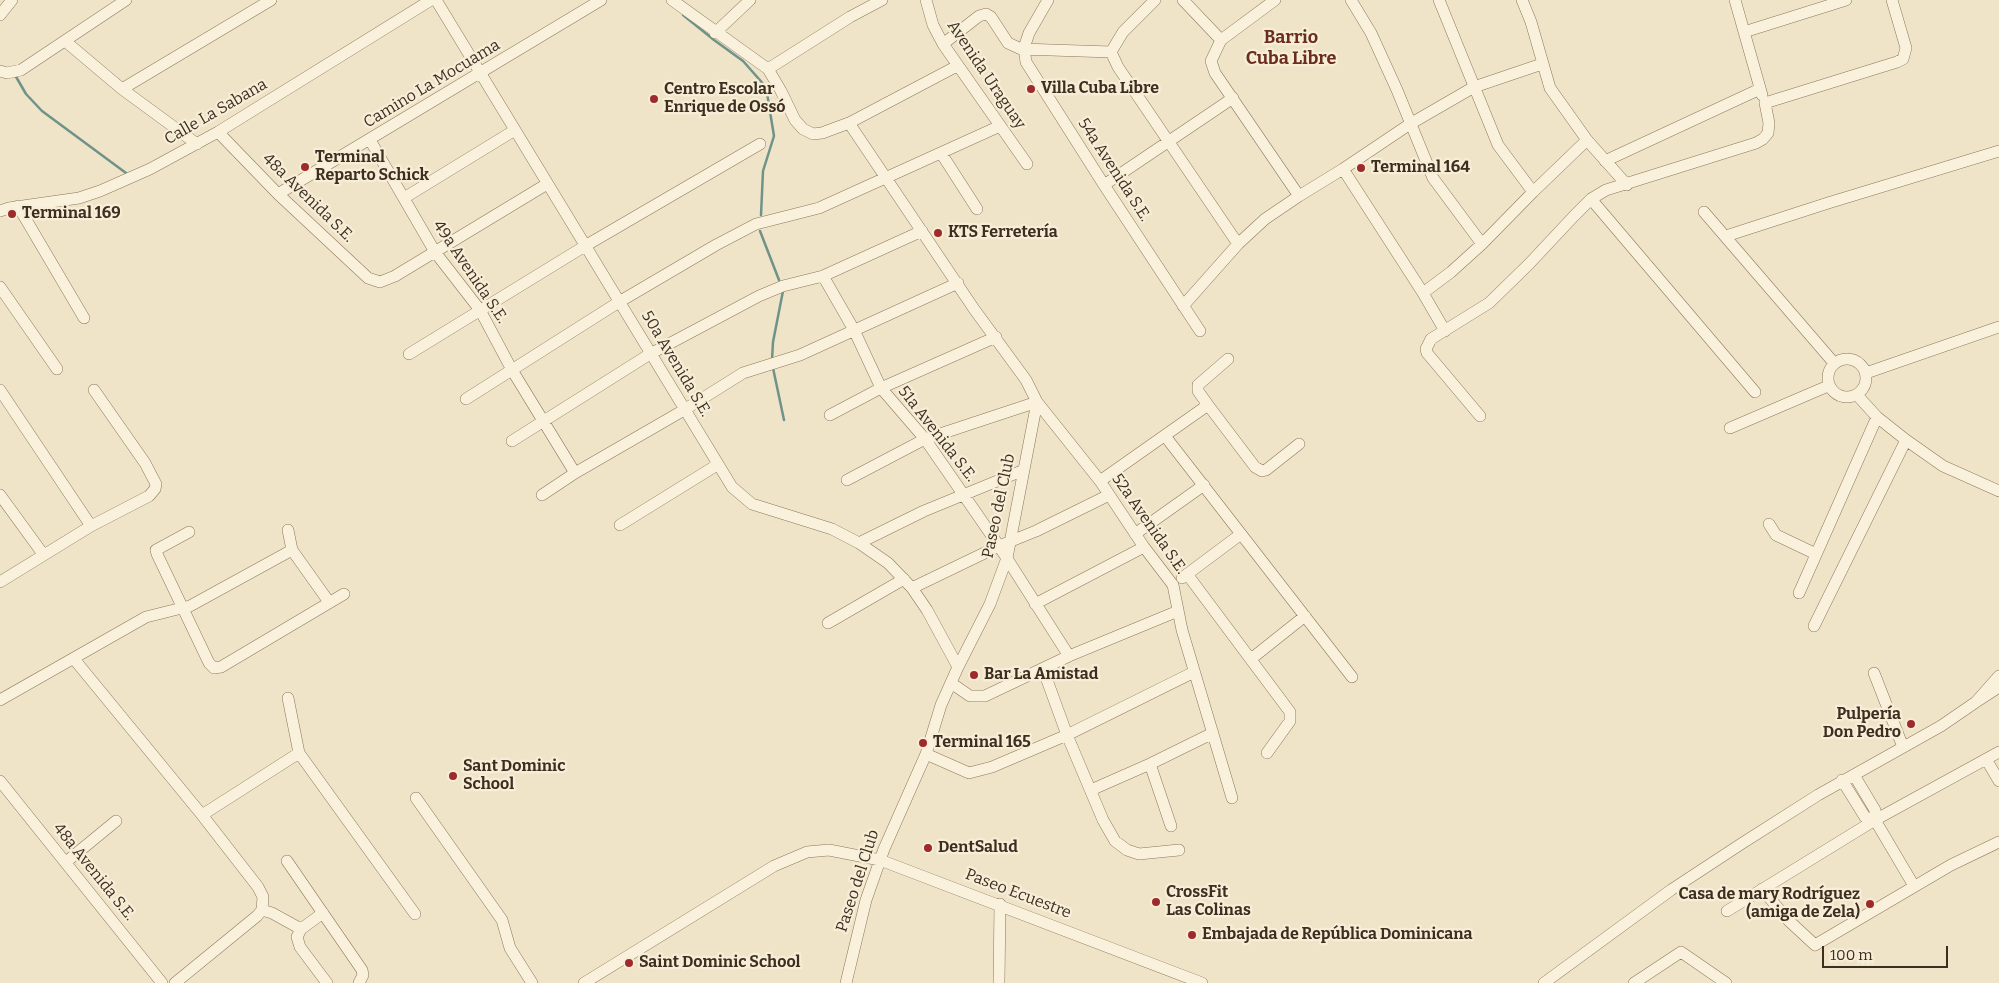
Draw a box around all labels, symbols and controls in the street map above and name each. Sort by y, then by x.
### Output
street label: Avenida Uraguay [943,17,1029,133]
district label: Barrio Cuba Libre [1246,27,1336,70]
street label: Camino La Mocuama [360,36,504,132]
street label: Calle La Sabana [161,75,271,149]
place label: Villa Cuba Libre [1041,79,1159,99]
place label: Centro Escolar Enrique de Ossó [664,80,786,118]
marker: Villa Cuba Libre [1025,83,1037,95]
marker: Centro Escolar Enrique de Ossó [648,93,660,105]
street label: 54a Avenida S.E. [1074,115,1154,225]
place label: Terminal Reparto Schick [315,148,429,186]
street label: 48a Avenida S.E. [258,149,358,247]
place label: Terminal 164 [1371,158,1470,178]
marker: Terminal Reparto Schick [299,161,311,173]
marker: Terminal 164 [1355,162,1367,174]
place label: Terminal 169 [22,204,121,224]
marker: Terminal 169 [6,208,18,220]
street label: 49a Avenida S.E. [429,217,511,327]
place label: KTS Ferretería [948,223,1058,243]
marker: KTS Ferretería [932,227,944,239]
street label: 50a Avenida S.E. [637,308,715,420]
street label: 51a Avenida S.E. [894,382,980,486]
street label: Paseo del Club [979,452,1019,560]
street label: 52a Avenida S.E. [1107,470,1191,578]
place label: Bar La Amistad [984,665,1099,685]
marker: Bar La Amistad [968,669,980,681]
place label: Pulpería Don Pedro [1823,705,1901,743]
marker: Pulpería Don Pedro [1905,718,1917,730]
place label: Terminal 165 [933,733,1031,753]
marker: Terminal 165 [917,737,929,749]
place label: Sant Dominic School [463,757,565,795]
marker: Sant Dominic School [447,770,459,782]
street label: 48a Avenida S.E. [49,819,139,925]
street label: Paseo del Club [832,827,884,935]
place label: DentSalud [938,838,1018,858]
marker: DentSalud [922,842,934,854]
street label: Paseo Ecuestre [962,865,1074,923]
place label: CrossFit Las Colinas [1166,883,1251,921]
place label: Casa de mary Rodríguez (amiga de Zela) [1678,885,1860,923]
marker: CrossFit Las Colinas [1150,896,1162,908]
marker: Casa de mary Rodríguez (amiga de Zela) [1864,898,1876,910]
place label: Embajada de República Dominicana [1202,925,1473,945]
marker: Embajada de República Dominicana [1186,929,1198,941]
scale bar [1824,936,1950,968]
text: 100 m [1830,946,1873,964]
place label: Saint Dominic School [639,953,801,973]
marker: Saint Dominic School [623,957,635,969]

